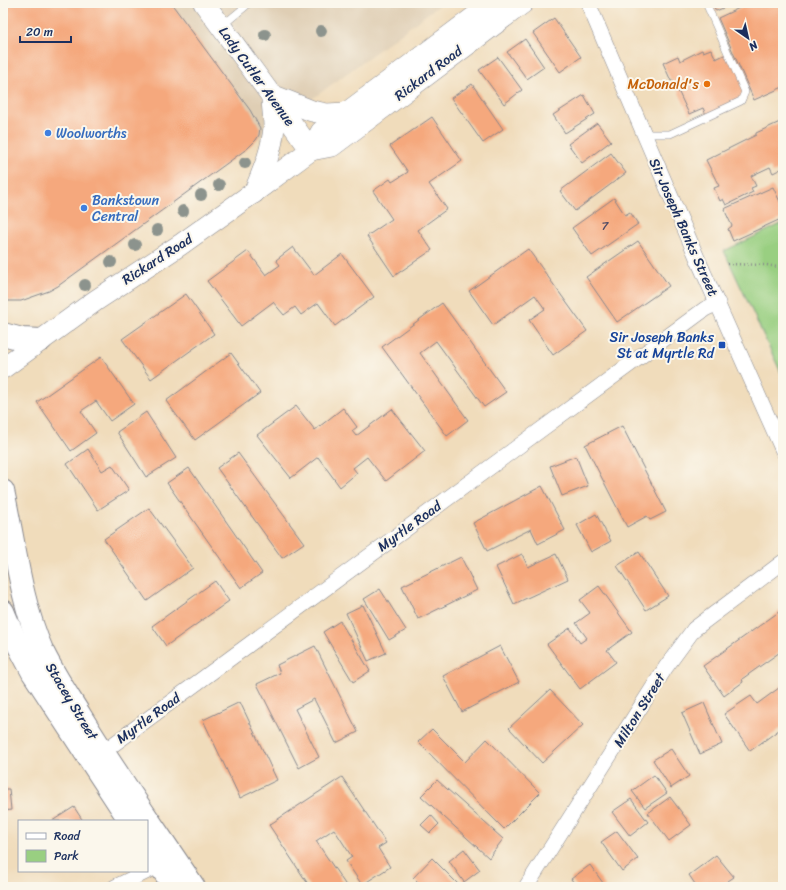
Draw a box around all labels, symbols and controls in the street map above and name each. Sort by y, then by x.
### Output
scale bar [20,18,71,44]
north arrow [728,18,768,58]
text: 20 m [26,21,53,43]
street label: Lady Cutler Avenue [212,21,302,132]
text: N [745,35,763,56]
street label: Rickard Road [389,38,469,108]
place label: McDonald's [627,72,700,97]
marker: McDonald's [702,79,712,89]
place label: Woolworths [56,121,127,146]
marker: Woolworths [43,128,53,138]
street label: Sir Joseph Banks Street [642,154,725,301]
place label: Bankstown Central [92,188,159,229]
marker: Bankstown Central [79,203,89,213]
house number: 7 [602,215,610,237]
street label: Rickard Road [117,226,199,292]
place label: Sir Joseph Banks St at Myrtle Rd [609,325,716,366]
marker: Sir Joseph Banks St at Myrtle Rd [717,340,727,350]
street label: Myrtle Road [372,493,448,559]
street label: Stacey Street [38,657,105,746]
street label: Milton Street [607,667,673,753]
street label: Myrtle Road [111,685,187,751]
legend [18,820,148,872]
text: Road [54,825,81,847]
text: Park [54,845,79,867]

